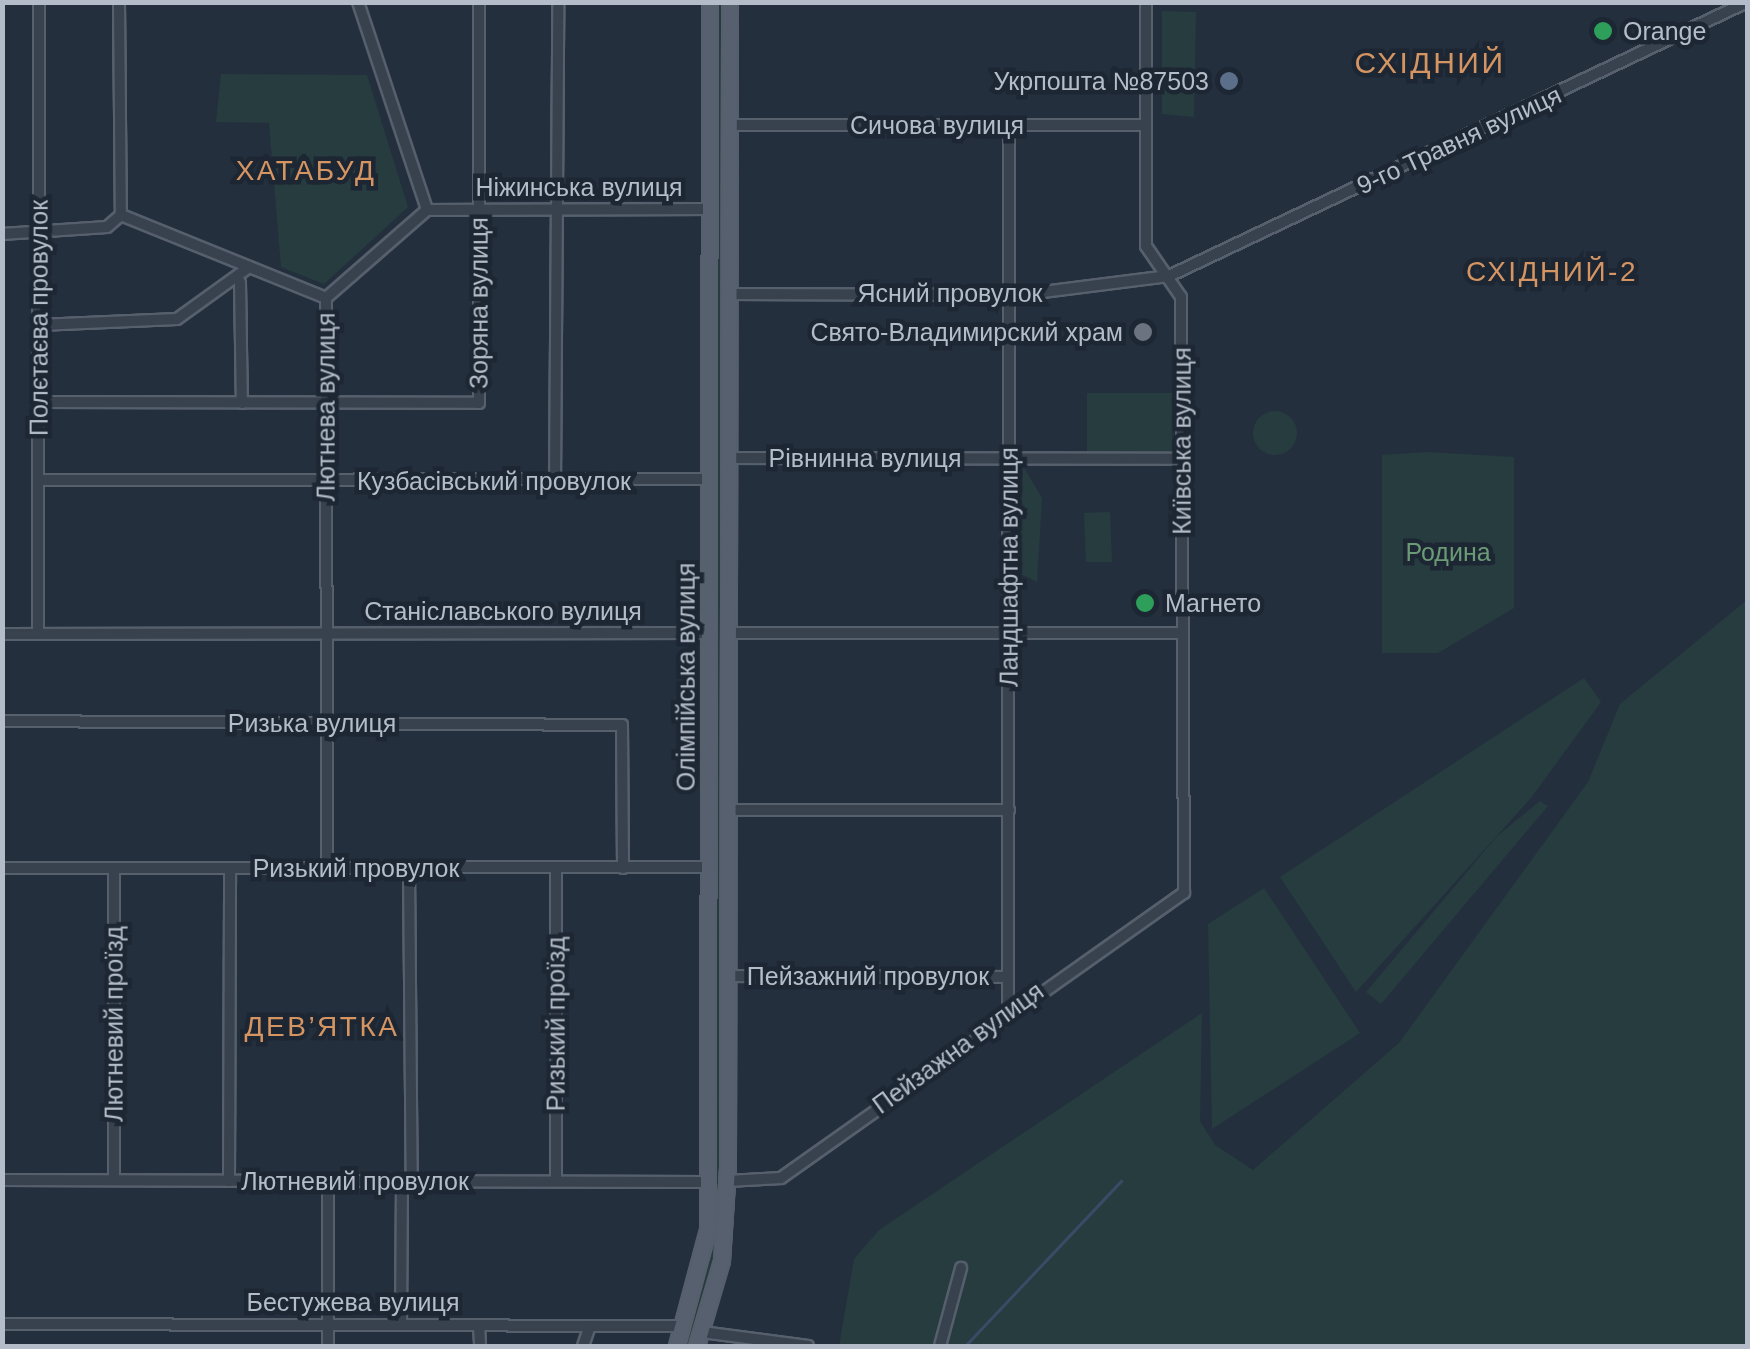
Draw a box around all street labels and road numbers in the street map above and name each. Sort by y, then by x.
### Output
street label: 9-го Травня вулиця [1352,79,1566,201]
street label: Сичова вулиця [850,110,1024,140]
street label: Ніжинська вулиця [475,172,683,202]
street label: Полєтаєва провулок [24,200,54,436]
street label: Зоряна вулиця [464,217,494,389]
street label: Ясний провулок [858,278,1042,308]
street label: Лютнева вулиця [311,313,341,501]
street label: Київська вулиця [1167,347,1197,535]
street label: Рівнинна вулиця [769,443,961,473]
street label: Ландшафтна вулиця [994,447,1024,687]
street label: Кузбасівський провулок [357,466,631,496]
street label: Олімпійська вулиця [671,563,701,791]
street label: Станіславського вулиця [364,596,642,626]
street label: Ризька вулиця [228,708,396,738]
street label: Ризький провулок [253,853,459,883]
street label: Лютневий проїзд [99,926,129,1122]
street label: Ризький проїзд [541,937,571,1111]
street label: Пейзажний провулок [747,961,989,991]
street label: Пейзажна вулиця [867,976,1049,1120]
street label: Лютневий провулок [241,1166,469,1196]
street label: Бестужева вулиця [247,1287,459,1317]

